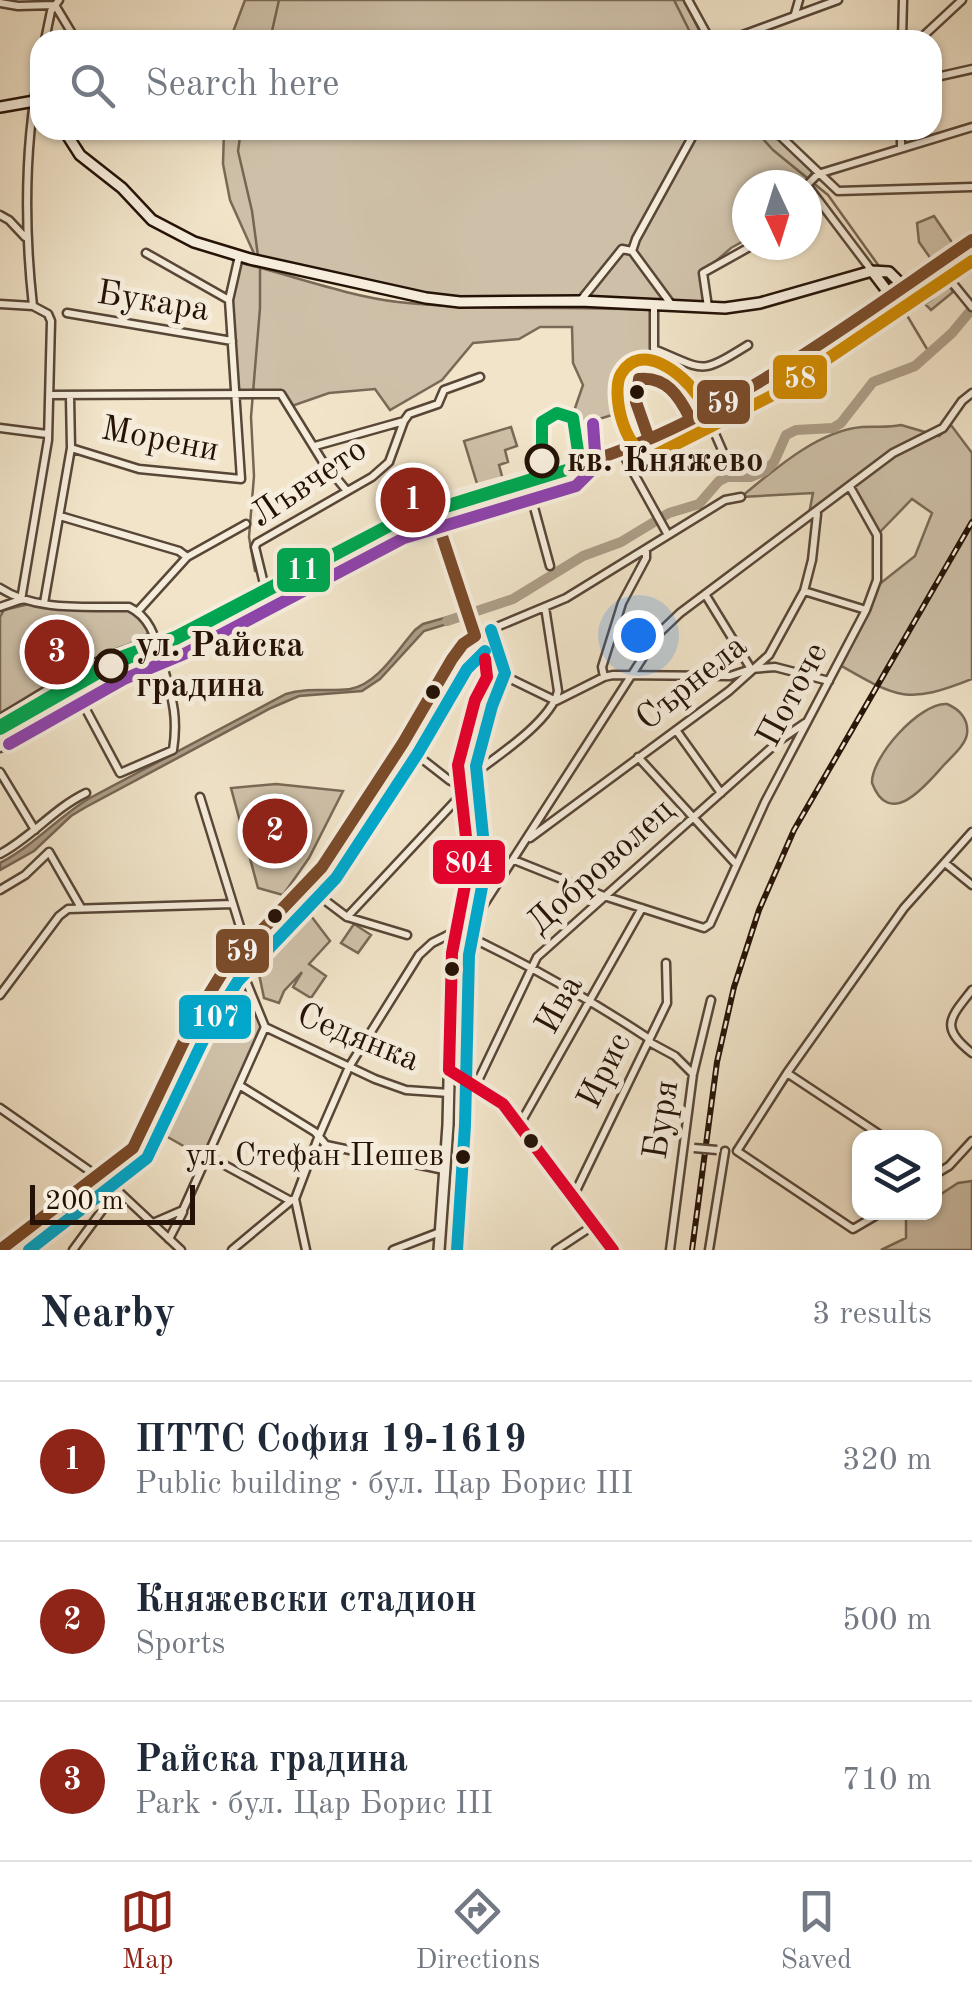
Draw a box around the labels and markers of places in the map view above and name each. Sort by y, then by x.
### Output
unlabelled marker [627,382,647,402]
place label: кв. Княжево [567,444,764,479]
marker: кв. Княжево [526,445,558,477]
pin: 1 [380,462,446,538]
pin: 3 [24,614,90,690]
place label: ул. Райска градина [136,629,304,704]
marker: ул. Райска градина [95,650,127,682]
unlabelled marker [423,682,443,702]
pin: 2 [242,794,308,868]
unlabelled marker [265,906,285,926]
unlabelled marker [442,959,462,979]
unlabelled marker [521,1131,541,1151]
place label: ул. Стефан Пешев [186,1141,444,1173]
marker: ул. Стефан Пешев [453,1147,473,1167]

